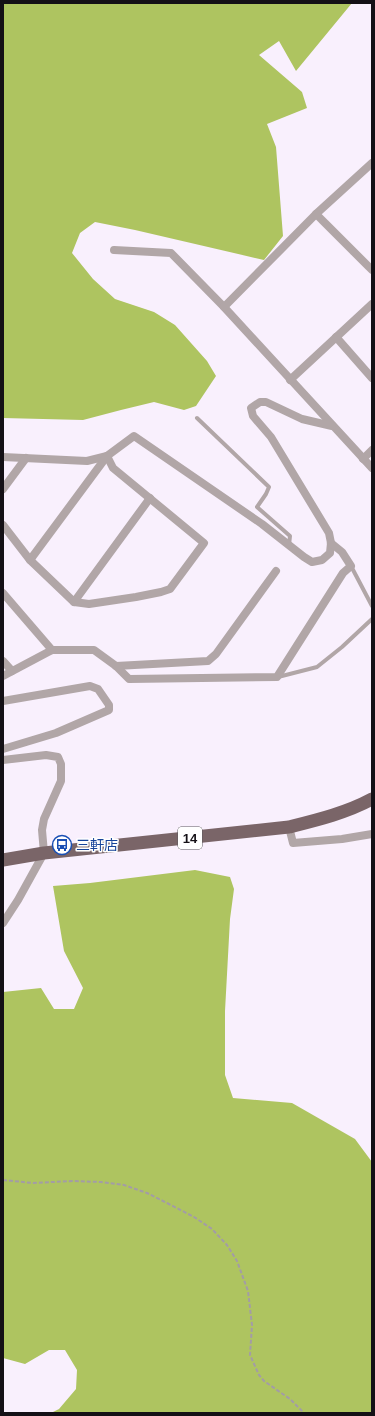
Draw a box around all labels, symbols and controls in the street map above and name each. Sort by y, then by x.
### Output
road number: 14 [178,827,202,849]
bus stop icon: 三軒店 [51,834,73,856]
place label: 三軒店 [76,837,118,853]

